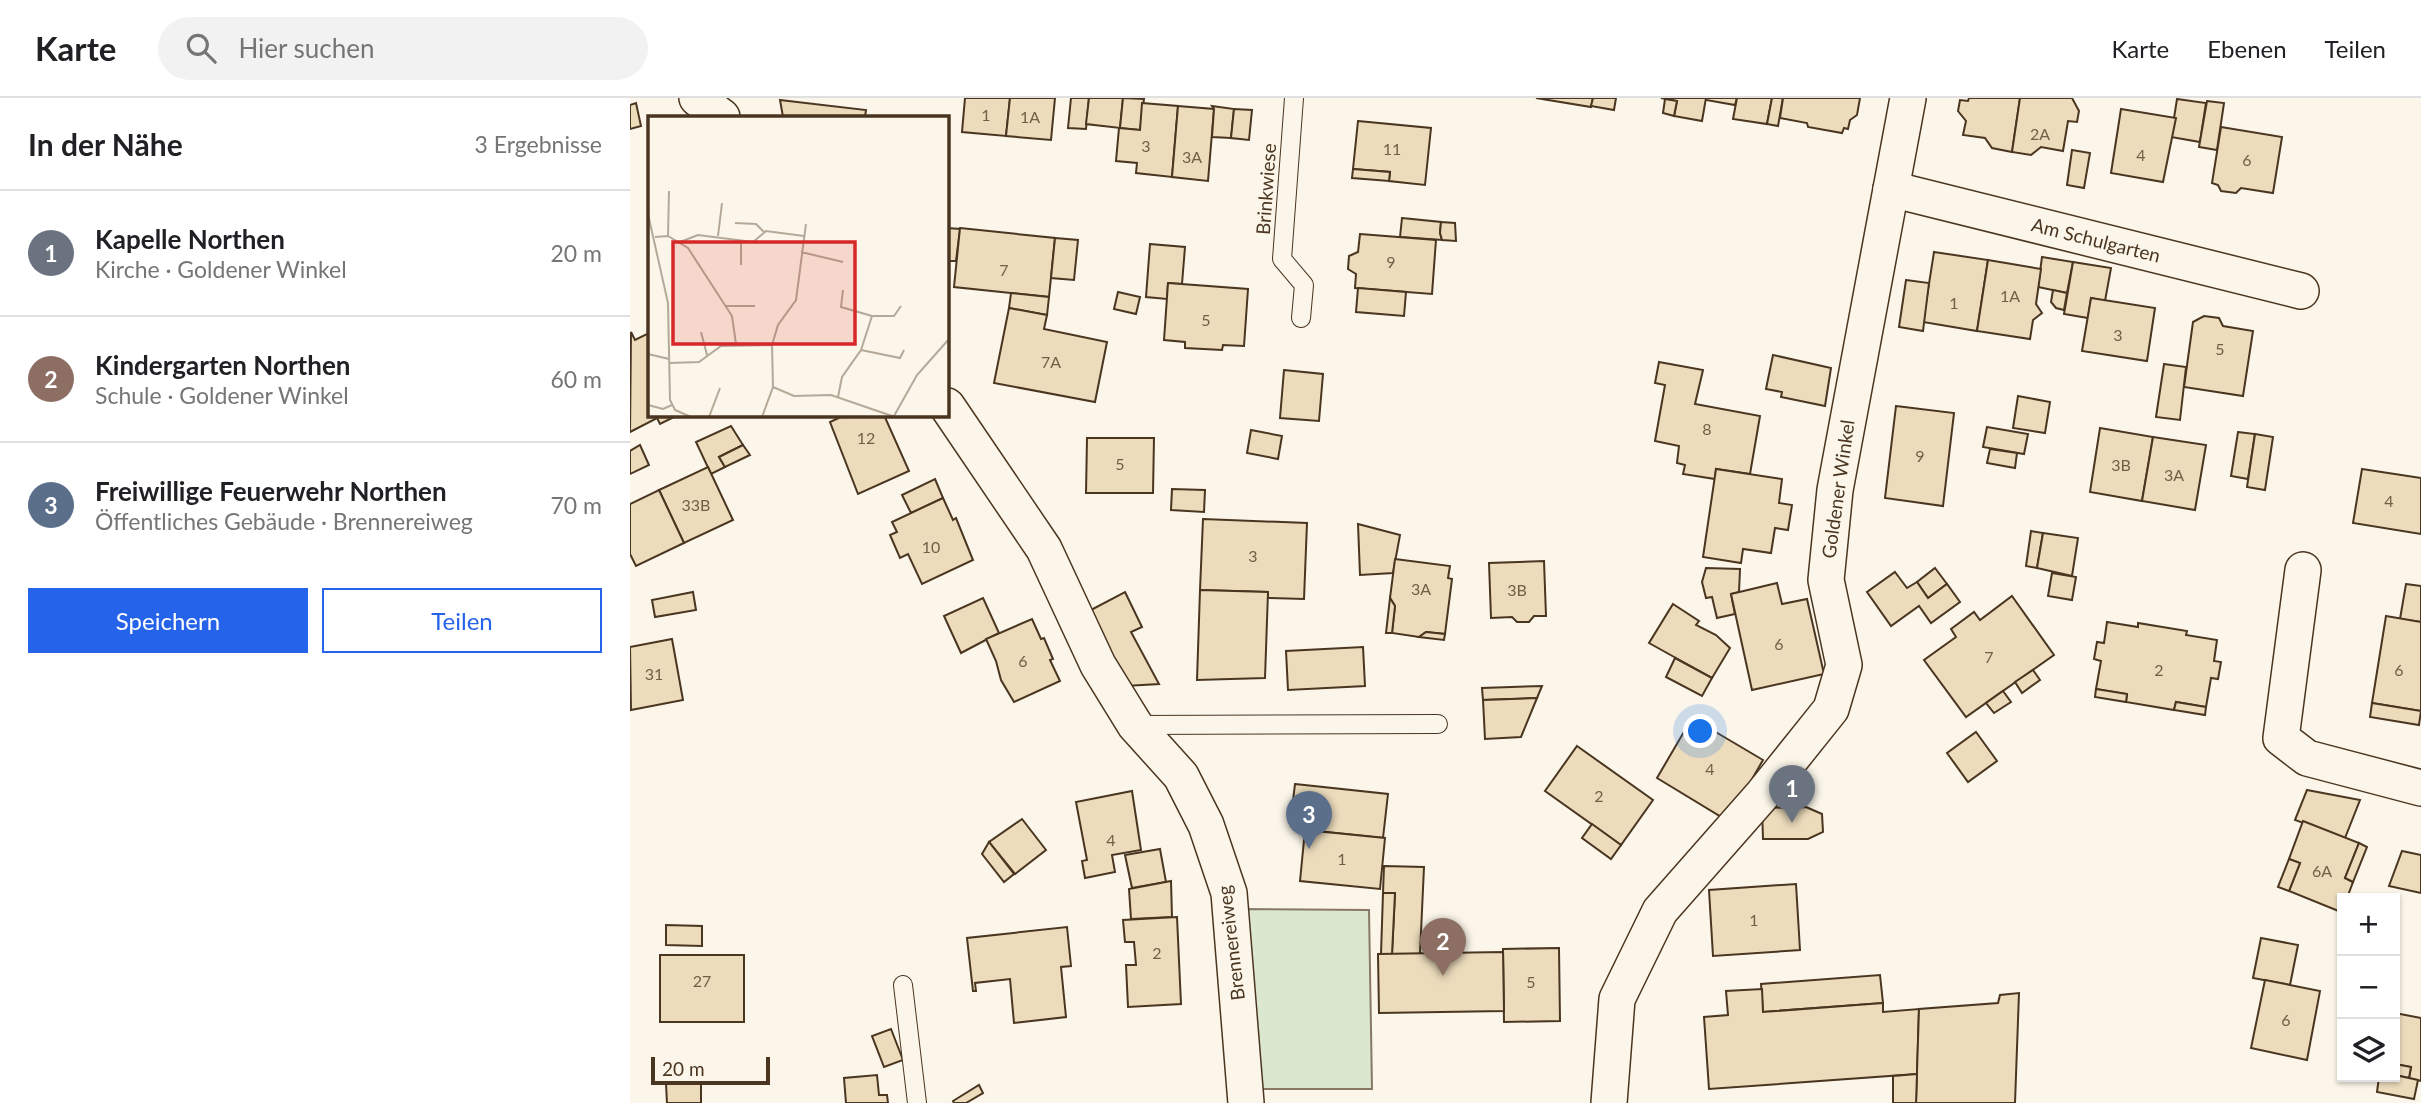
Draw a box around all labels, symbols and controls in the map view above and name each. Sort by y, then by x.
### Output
search box [158,17,648,80]
text: Karte [35,28,116,68]
icon: search [182,29,220,67]
text: Hier suchen [238,32,375,64]
text: Karte [2112,34,2169,63]
text: Ebenen [2207,34,2287,63]
text: Teilen [2325,34,2386,63]
house number: 1 [981,105,991,124]
house number: 1A [1020,107,1040,126]
inset map [648,116,948,416]
house number: 2A [2030,124,2050,143]
text: In der Nähe [28,126,183,162]
text: 3 Ergebnisse [474,130,602,158]
house number: 3 [1141,136,1151,155]
house number: 11 [1383,139,1401,158]
street label: Brinkwiese [1251,142,1280,235]
house number: 4 [2136,145,2146,164]
house number: 3A [1182,147,1202,166]
house number: 6 [2242,150,2252,169]
street label: Am Schulgarten [2029,212,2163,267]
text: Kapelle Northen [95,223,285,255]
text: 1 [44,239,58,267]
text: 20 m [551,239,602,267]
house number: 9 [1386,252,1396,271]
text: Kirche · Goldener Winkel [95,255,347,283]
house number: 7 [999,260,1009,279]
house number: 1A [2000,286,2020,305]
house number: 1 [1949,293,1959,312]
house number: 5 [1201,310,1211,329]
house number: 3 [2113,325,2123,344]
house number: 5 [2215,339,2225,358]
text: Kindergarten Northen [95,349,351,381]
house number: 7A [1041,352,1061,371]
text: 2 [44,365,58,393]
text: 60 m [551,365,602,393]
text: Schule · Goldener Winkel [95,381,349,409]
street label: Goldener Winkel [1816,418,1859,560]
house number: 8 [1702,419,1712,438]
house number: 12 [857,428,875,447]
house number: 9 [1915,446,1925,465]
house number: 5 [1115,454,1125,473]
house number: 3B [2111,455,2131,474]
house number: 3A [2164,465,2184,484]
text: Freiwillige Feuerwehr Northen [95,475,447,507]
text: 3 [44,491,58,519]
text: 70 m [551,491,602,519]
house number: 4 [2384,491,2394,510]
house number: 33B [682,495,710,514]
text: Öffentliches Gebäude · Brennereiweg [95,507,473,535]
house number: 10 [922,537,940,556]
house number: 3 [1248,546,1258,565]
house number: 3A [1411,579,1431,598]
house number: 3B [1507,580,1527,599]
button: Speichern [28,588,308,653]
button: Teilen [322,588,602,653]
house number: 6 [1774,634,1784,653]
house number: 7 [1984,647,1994,666]
house number: 6 [1018,651,1028,670]
house number: 2 [2154,660,2164,679]
house number: 6 [2394,660,2404,679]
house number: 31 [645,664,663,683]
your location [1683,714,1717,748]
house number: 4 [1705,759,1715,778]
pin: 1 [1769,765,1815,823]
house number: 2 [1594,786,1604,805]
pin: 3 [1286,791,1332,849]
house number: 4 [1106,830,1116,849]
house number: 1 [1337,849,1347,868]
house number: 6A [2312,861,2332,880]
street label: Brennereiweg [1212,884,1249,1002]
map controls [2337,893,2400,1082]
button: + [2337,893,2400,956]
house number: 1 [1749,910,1759,929]
pin: 2 [1420,918,1466,976]
house number: 2 [1152,943,1162,962]
button: − [2337,956,2400,1019]
house number: 27 [693,971,711,990]
house number: 5 [1526,972,1536,991]
house number: 6 [2281,1010,2291,1029]
button: layers [2337,1019,2400,1082]
scale bar [651,1054,770,1086]
text: 20 m [662,1057,705,1080]

